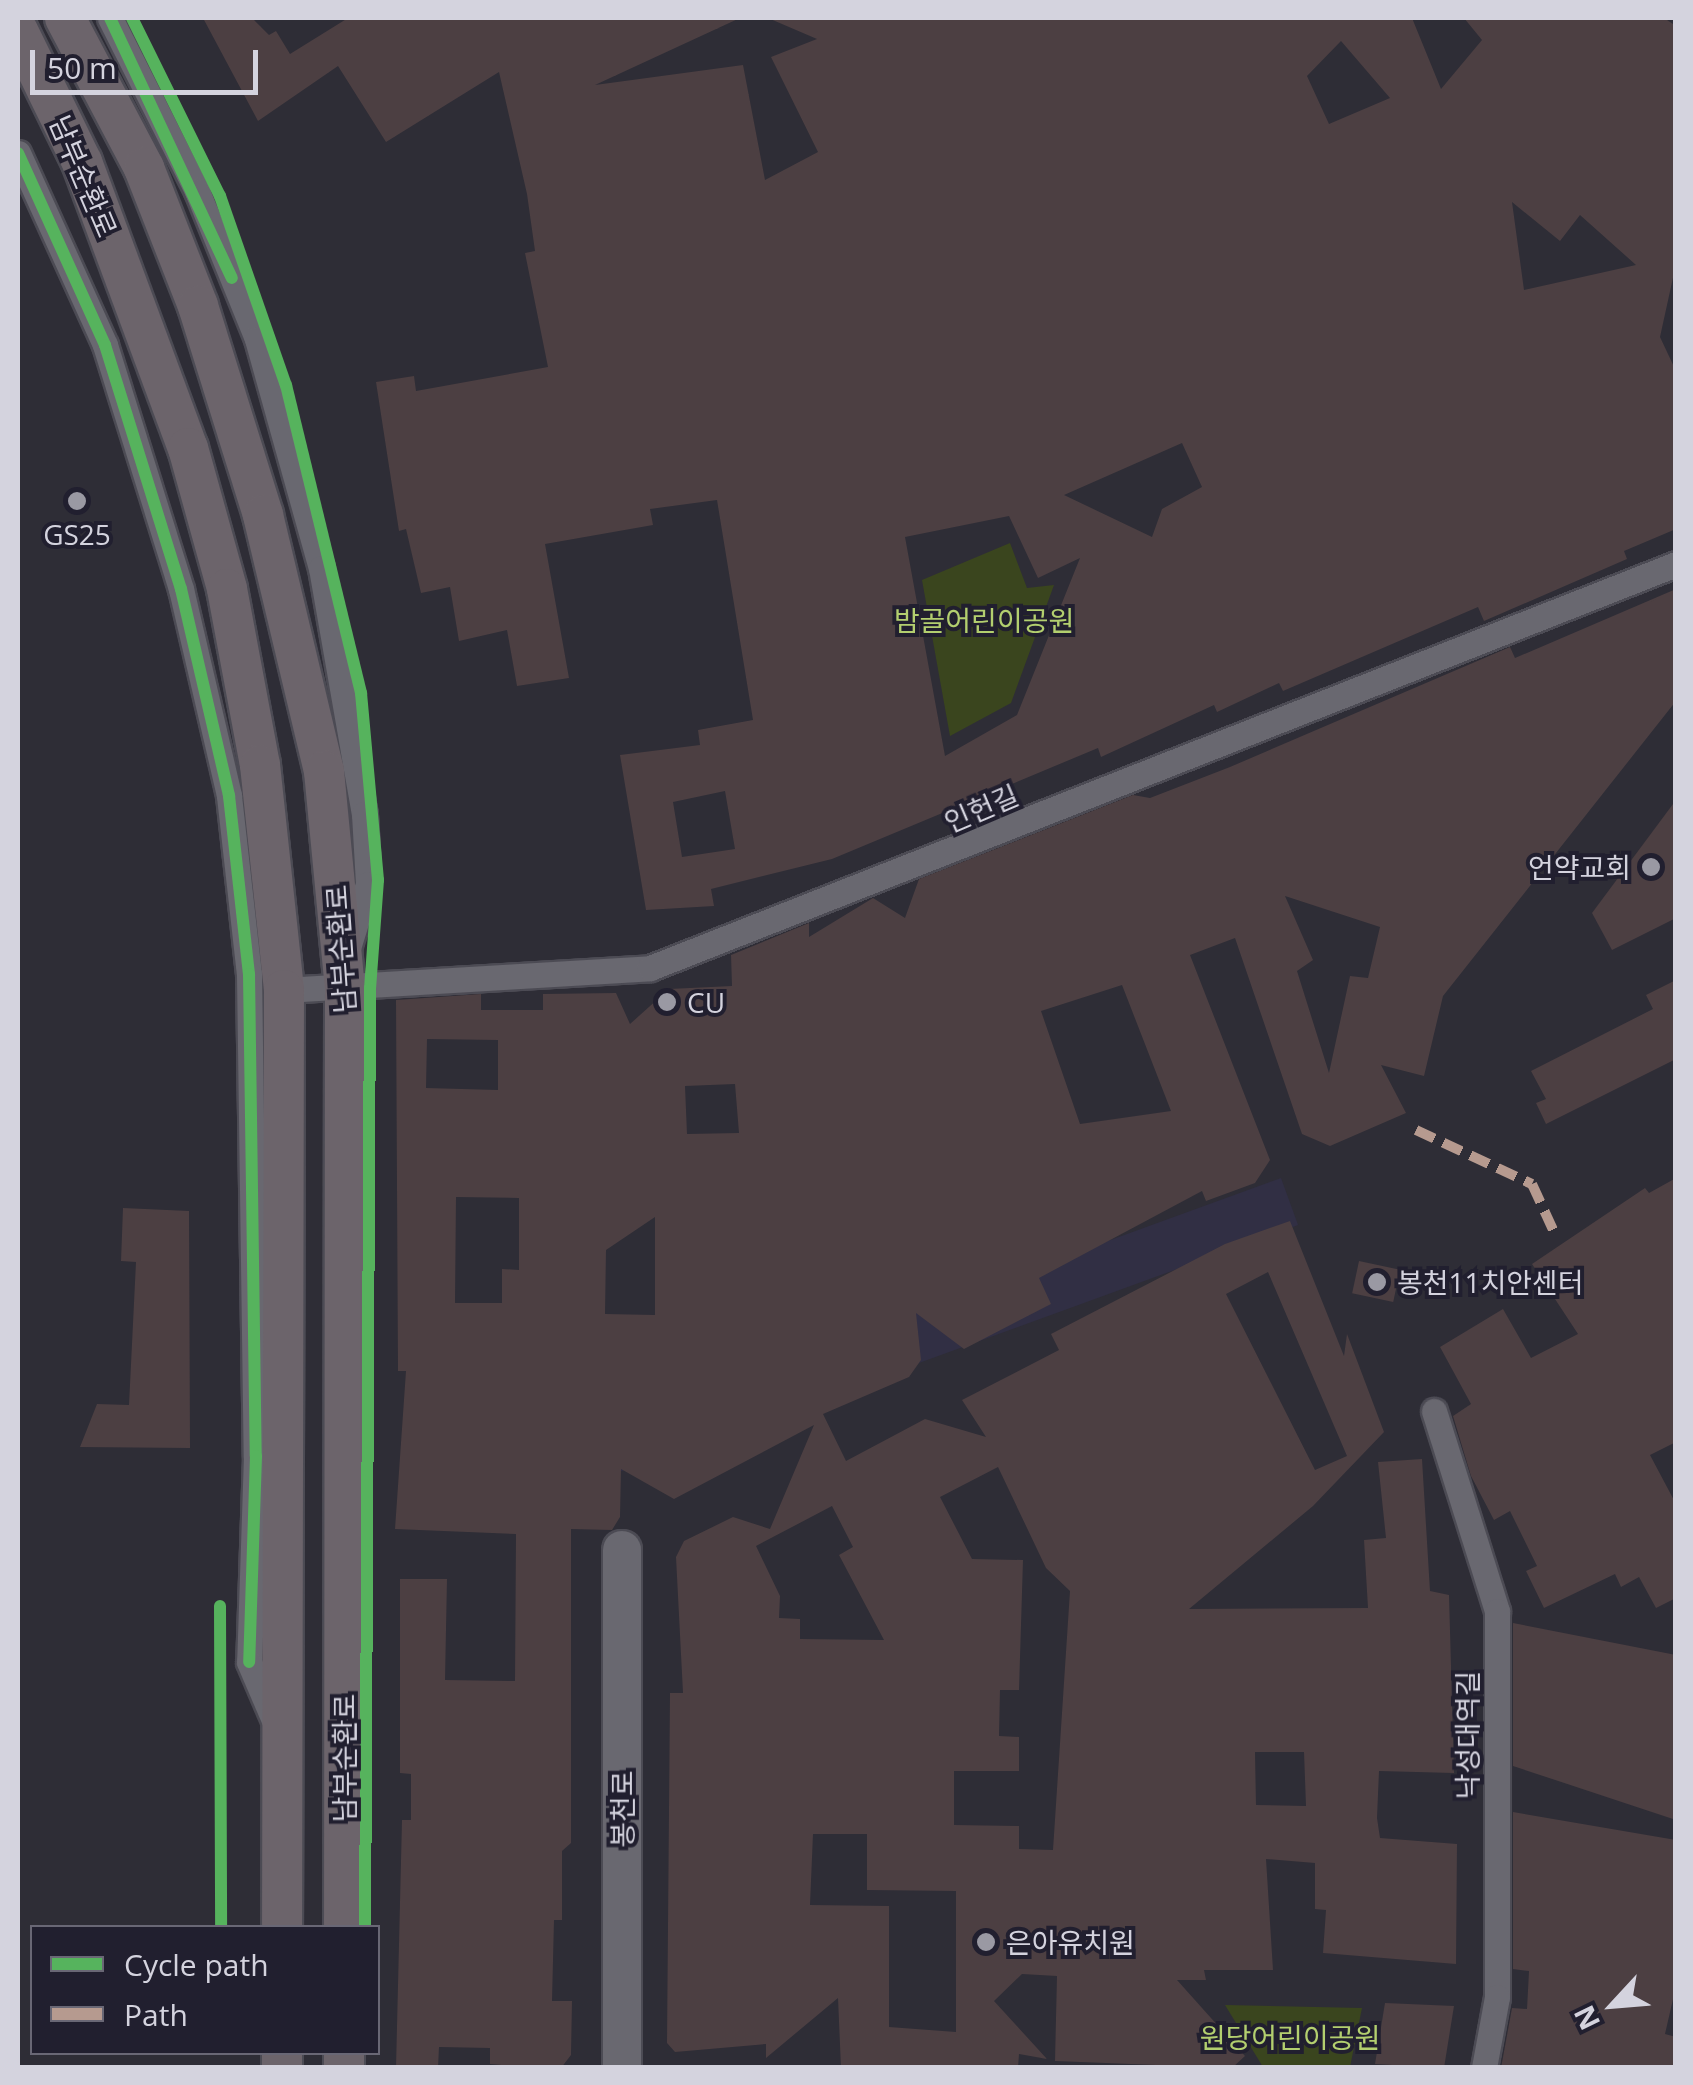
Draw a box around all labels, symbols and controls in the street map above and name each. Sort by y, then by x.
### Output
scale bar [35,30,262,92]
text: 50 m [47,47,117,88]
street label: 남부순환로 [43,110,125,242]
marker: GS25 [66,490,88,512]
place label: GS25 [43,517,111,551]
park label: 밤골어린이공원 [894,603,1074,637]
street label: 인헌길 [939,777,1023,839]
place label: 언약교회 [1528,850,1631,884]
marker: 언약교회 [1640,856,1662,878]
street label: 남부순환로 [319,884,361,1014]
place label: CU [687,985,725,1019]
marker: CU [656,991,678,1013]
place label: 봉천11치안센터 [1397,1265,1584,1299]
marker: 봉천11치안센터 [1366,1271,1388,1293]
street label: 낙성대역길 [1450,1671,1484,1799]
street label: 남부순환로 [327,1694,361,1822]
street label: 봉천로 [605,1770,639,1848]
legend [30,1925,380,2055]
place label: 은아유치원 [1006,1925,1135,1959]
marker: 은아유치원 [975,1931,997,1953]
text: Cycle path [124,1944,269,1985]
north arrow [1563,1955,1663,2055]
text: Path [124,1994,188,2035]
text: N [1564,2000,1608,2037]
park label: 원당어린이공원 [1200,2020,1380,2054]

